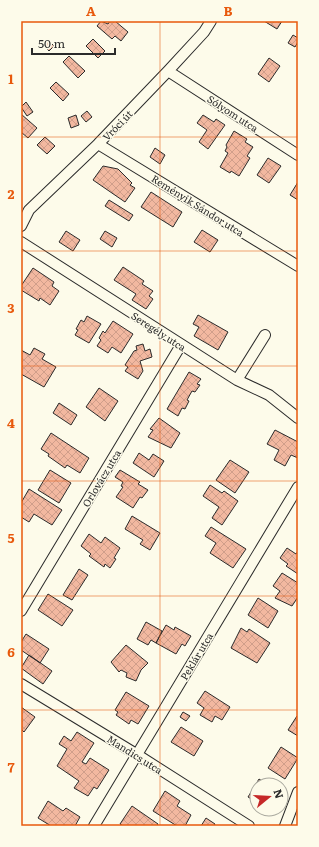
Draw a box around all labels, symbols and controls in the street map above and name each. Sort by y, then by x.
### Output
text: A [86,1,96,20]
text: B [224,1,233,20]
scale bar [32,30,115,56]
text: 50 m [38,34,65,52]
text: 1 [8,69,14,88]
street label: Sólyom utca [205,91,262,135]
street label: Vróci út [99,106,135,144]
street label: Reményik Sándor utca [149,170,248,240]
text: 2 [8,184,15,203]
text: 3 [7,298,15,317]
street label: Seregély utca [129,308,190,355]
text: 4 [7,413,15,432]
street label: Orlovácz utca [78,446,124,509]
text: 5 [7,528,15,547]
street label: Peklár utca [176,629,216,683]
text: 6 [7,642,15,661]
street label: Mandics utca [104,731,166,777]
text: 7 [7,757,15,776]
north arrow [249,777,289,817]
text: N [270,787,288,800]

